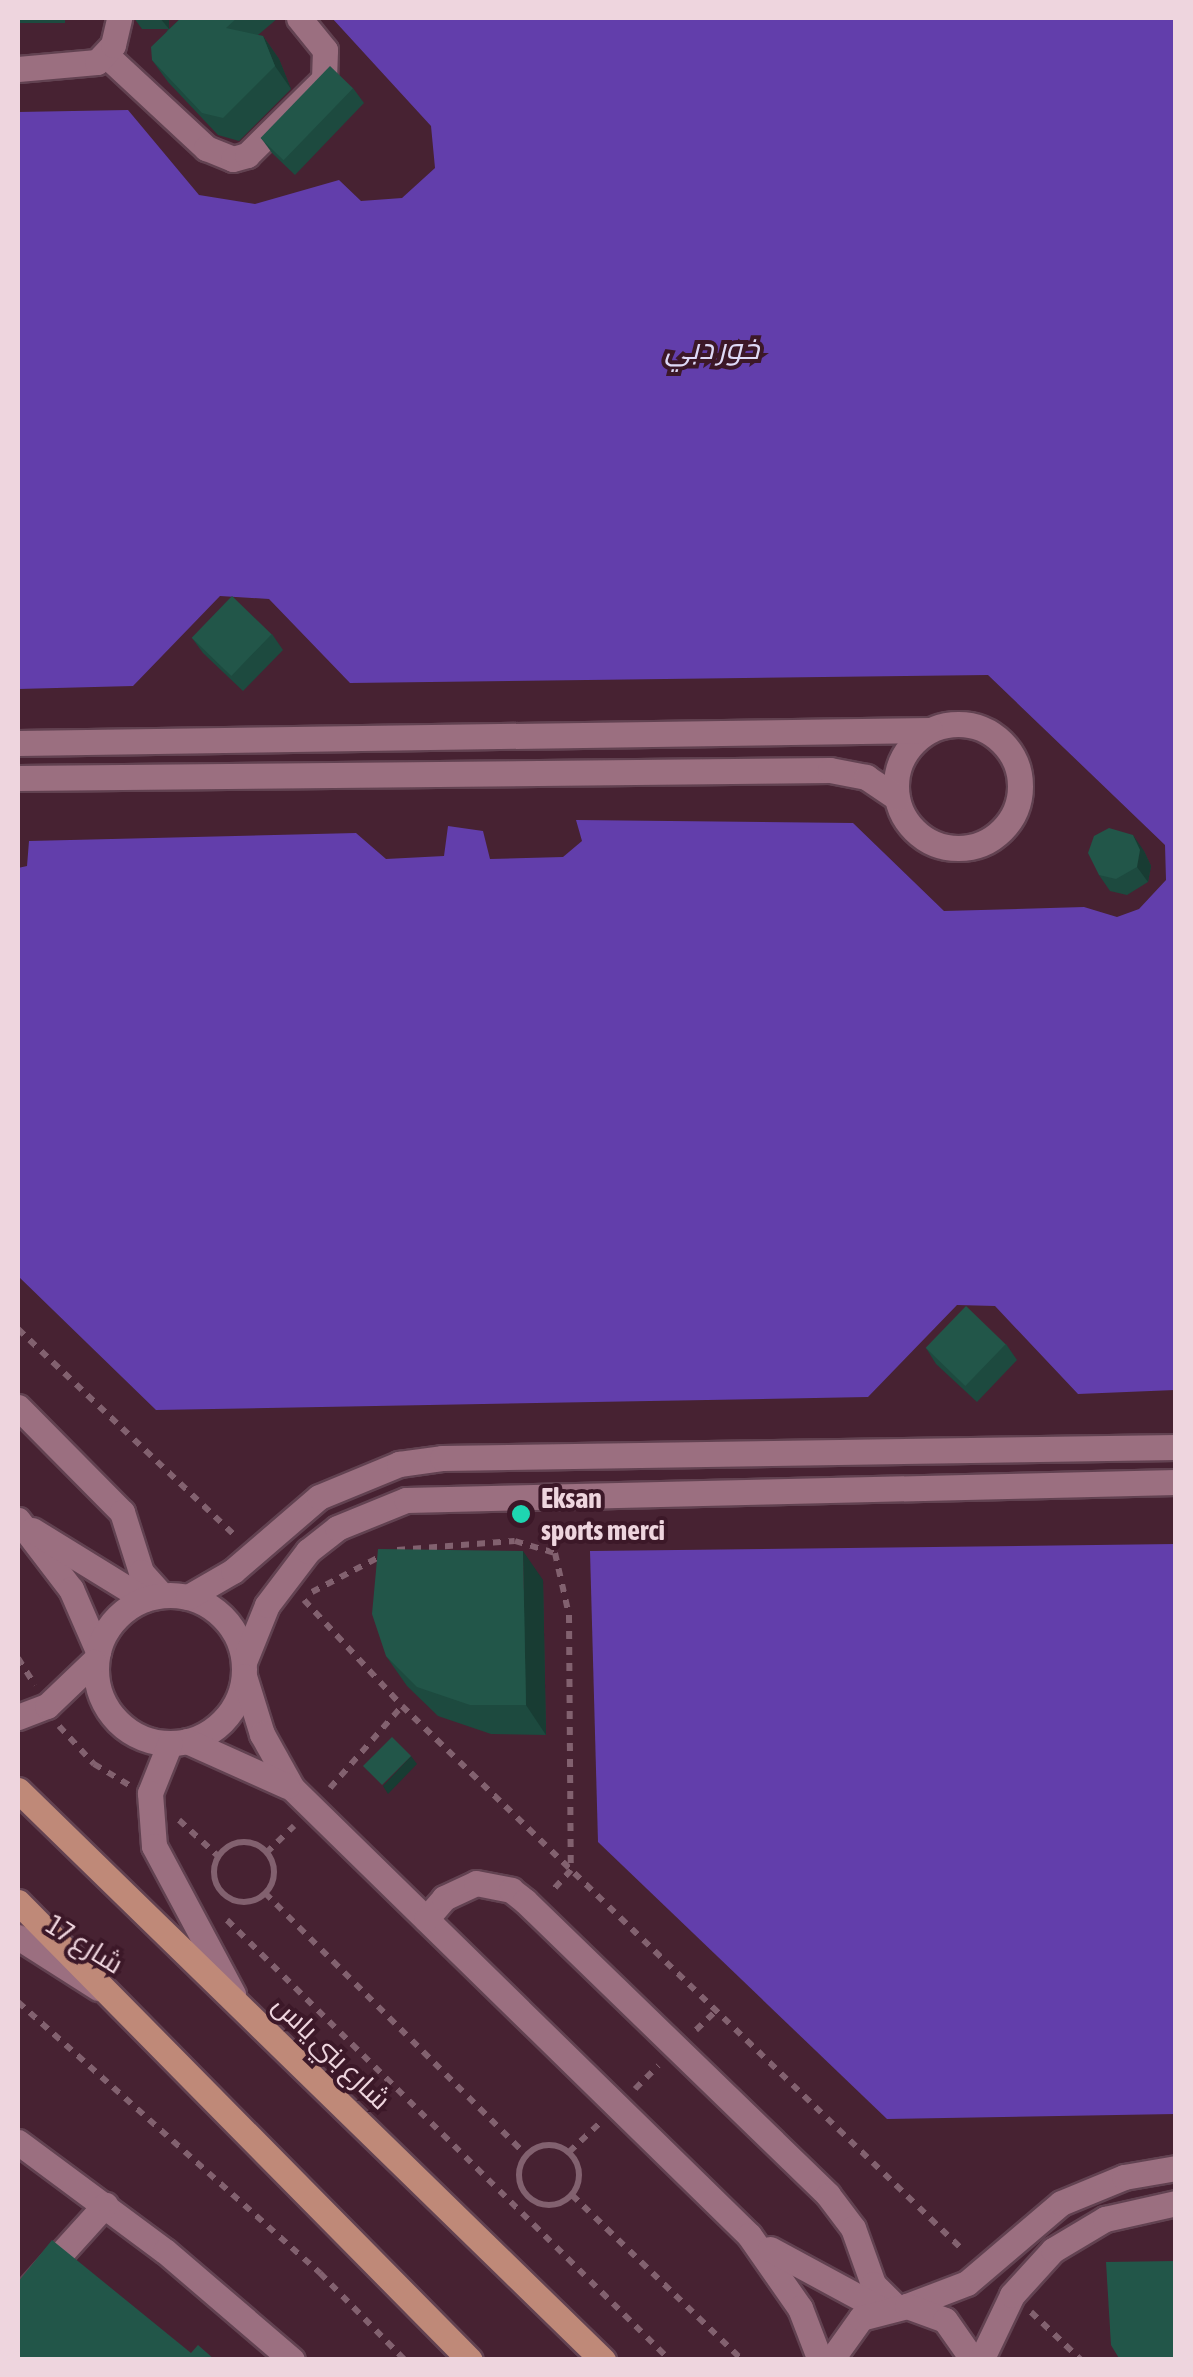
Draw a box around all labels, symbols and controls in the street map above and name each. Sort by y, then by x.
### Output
water label: خور دبي [664,330,760,366]
place label: Eksan sports merci [541,1481,665,1547]
marker: Eksan sports merci [510,1503,532,1525]
street label: شارع 17 [40,1907,130,1981]
street label: شارع بني ياس [266,1988,398,2116]

